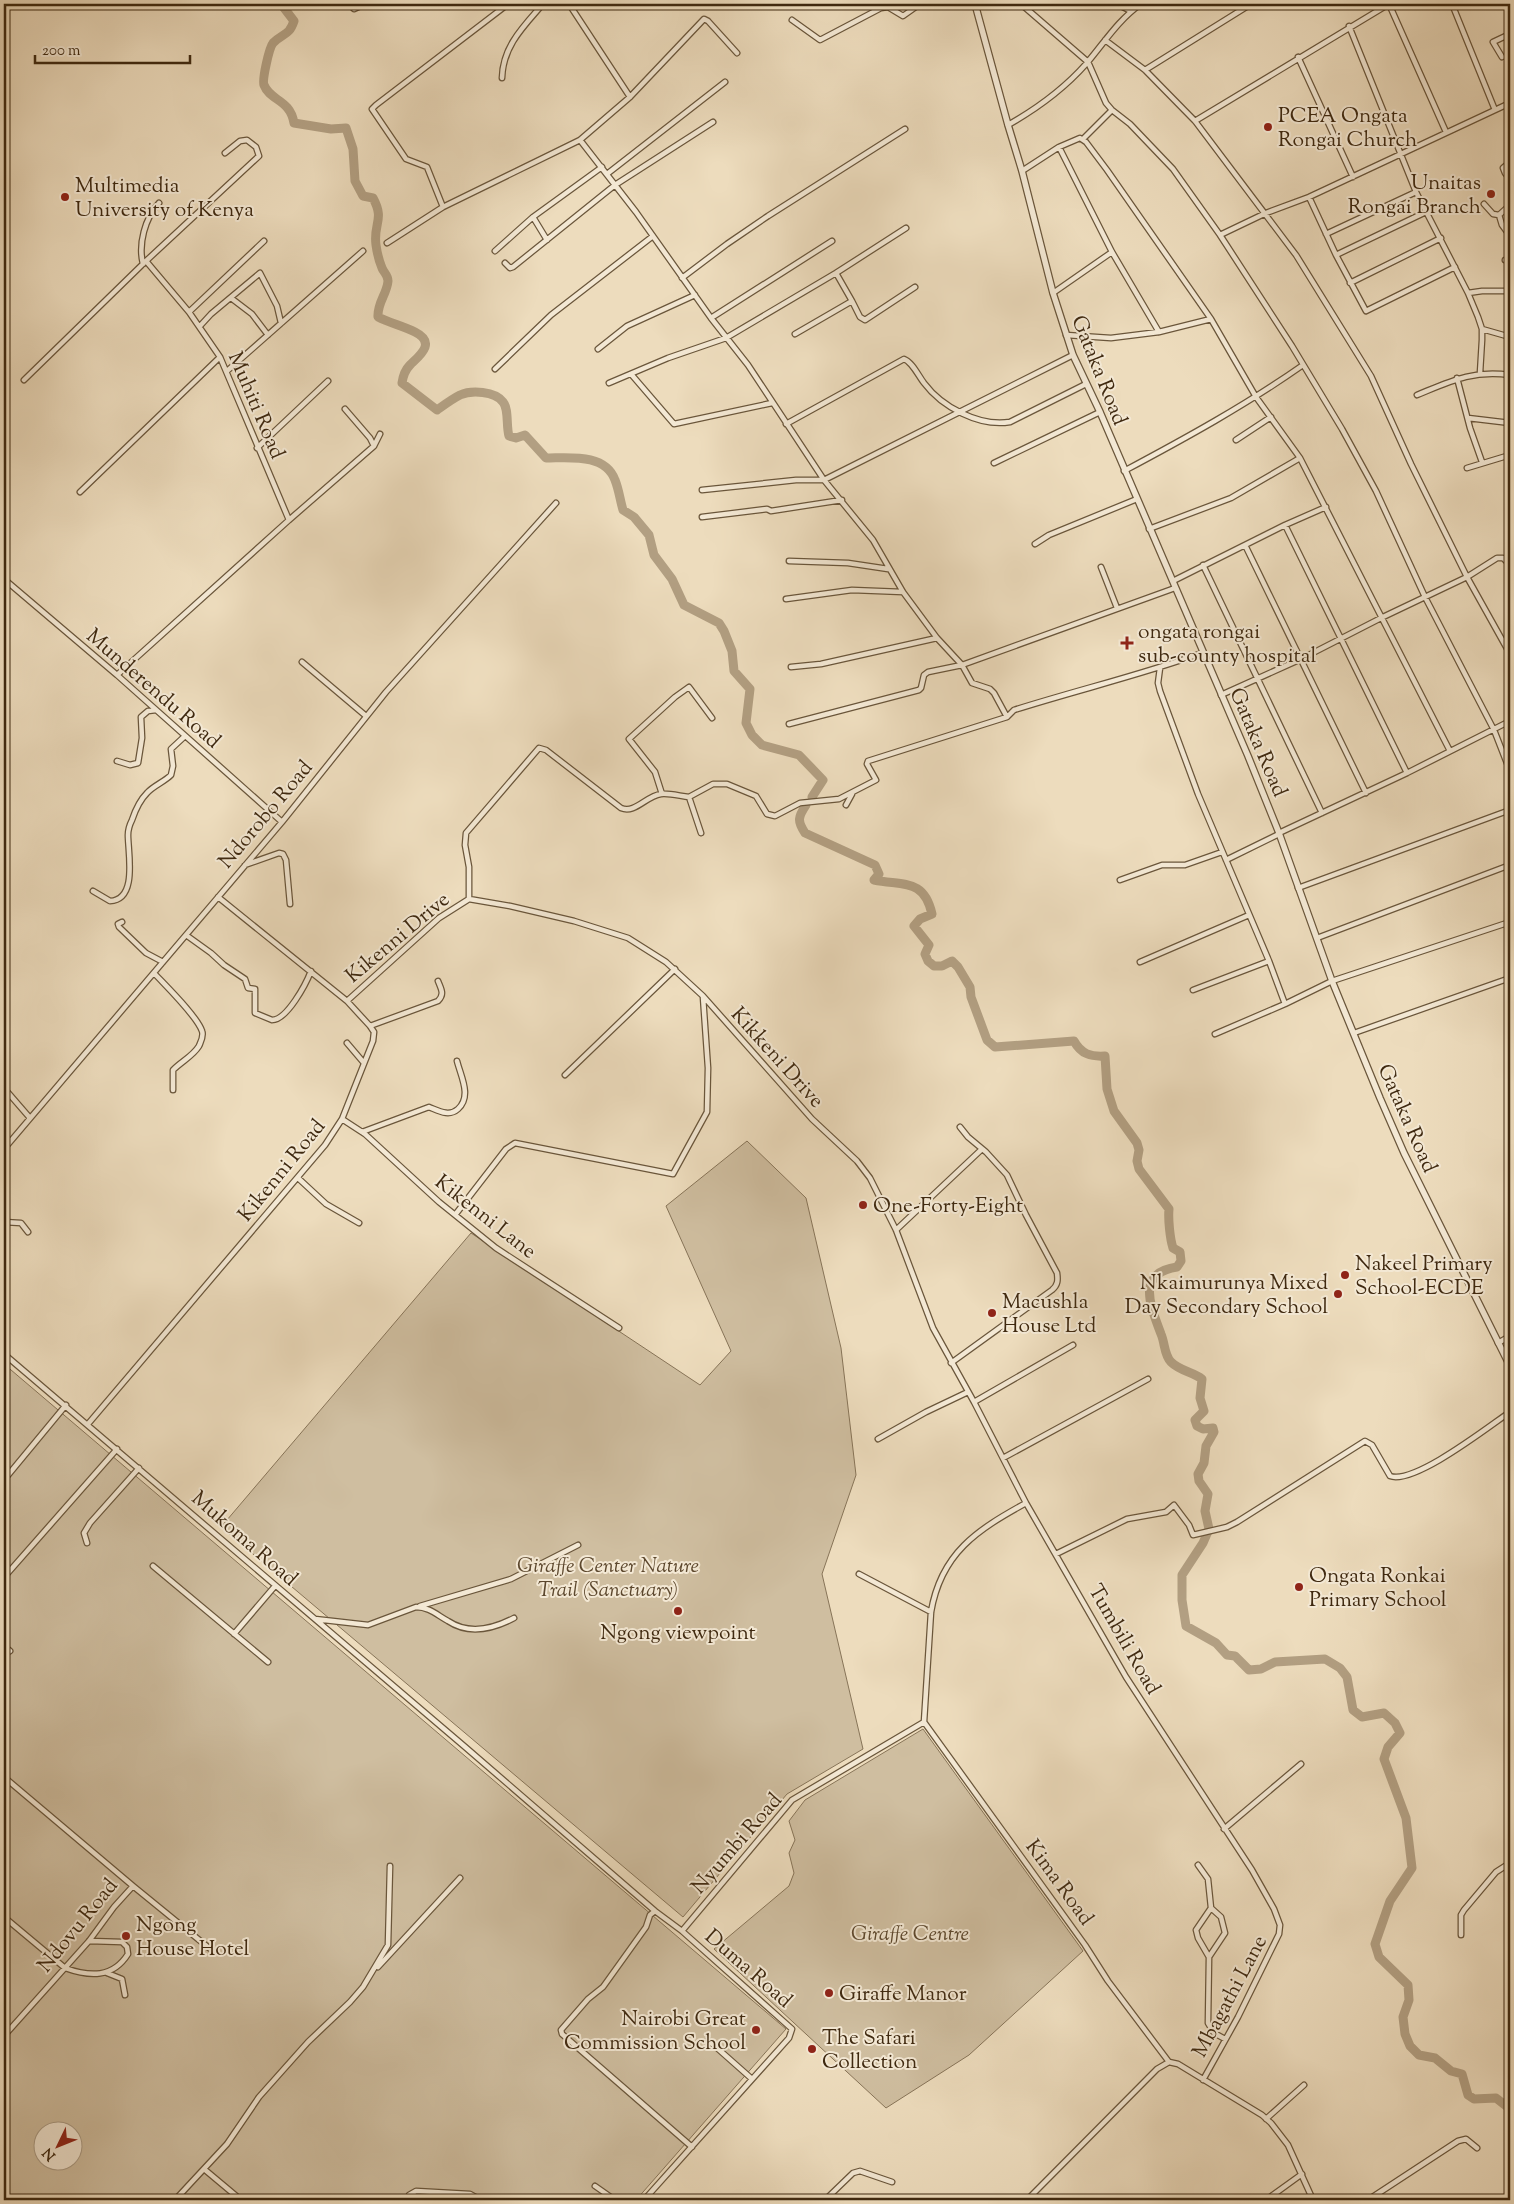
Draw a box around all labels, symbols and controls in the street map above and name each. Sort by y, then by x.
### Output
scale bar [35,32,190,64]
text: 200 m [42,41,81,62]
place label: PCEA Ongata Rongai Church [1278,102,1417,156]
marker: PCEA Ongata Rongai Church [1262,121,1274,133]
place label: Unaitas Rongai Branch [1348,169,1481,223]
place label: Multimedia University of Kenya [75,172,254,226]
marker: Unaitas Rongai Branch [1485,188,1497,200]
marker: Multimedia University of Kenya [59,191,71,203]
street label: Gataka Road [1062,311,1134,430]
street label: Muhiti Road [219,347,291,464]
place label: ongata rongai sub-county hospital [1138,618,1316,672]
street label: Munderendu Road [79,622,227,757]
marker: ongata rongai sub-county hospital [1120,636,1134,650]
street label: Gataka Road [1221,683,1294,802]
street label: Ndorobo Road [212,754,321,876]
street label: Kikenni Drive [340,886,457,991]
street label: Kikkeni Drive [723,1001,830,1116]
street label: Gataka Road [1369,1060,1444,1178]
street label: Kikenni Road [232,1113,333,1229]
street label: Kikenni Lane [428,1168,542,1267]
place label: One-Forty-Eight [873,1192,1023,1222]
marker: One-Forty-Eight [857,1199,869,1211]
place label: Nakeel Primary School-ECDE [1355,1250,1493,1304]
place label: Nkaimurunya Mixed Day Secondary School [1125,1269,1328,1323]
marker: Nakeel Primary School-ECDE [1339,1269,1351,1281]
place label: Macushla House Ltd [1002,1288,1096,1342]
marker: Nkaimurunya Mixed Day Secondary School [1332,1288,1344,1300]
marker: Macushla House Ltd [986,1307,998,1319]
street label: Mukoma Road [184,1485,304,1594]
park label: Giraffe Center Nature Trail (Sanctuary) [517,1552,699,1606]
place label: Ongata Ronkai Primary School [1309,1562,1447,1616]
street label: Tumbili Road [1079,1579,1167,1701]
marker: Ongata Ronkai Primary School [1293,1581,1305,1593]
marker: Ngong viewpoint [672,1605,684,1617]
place label: Ngong viewpoint [600,1619,756,1649]
street label: Nyumbi Road [685,1787,790,1902]
street label: Kima Road [1017,1834,1100,1933]
street label: Ndovu Road [31,1873,126,1980]
place label: Ngong House Hotel [136,1911,250,1965]
park label: Giraffe Centre [851,1920,969,1950]
street label: Duma Road [697,1923,798,2016]
marker: Ngong House Hotel [120,1930,132,1942]
street label: Mbagathi Lane [1186,1931,1276,2063]
place label: Giraffe Manor [839,1980,967,2010]
marker: Giraffe Manor [823,1987,835,1999]
place label: Nairobi Great Commission School [564,2005,746,2059]
marker: Nairobi Great Commission School [750,2024,762,2036]
place label: The Safari Collection [822,2024,917,2078]
marker: The Safari Collection [806,2043,818,2055]
north arrow [32,2122,82,2172]
text: N [39,2143,61,2164]

